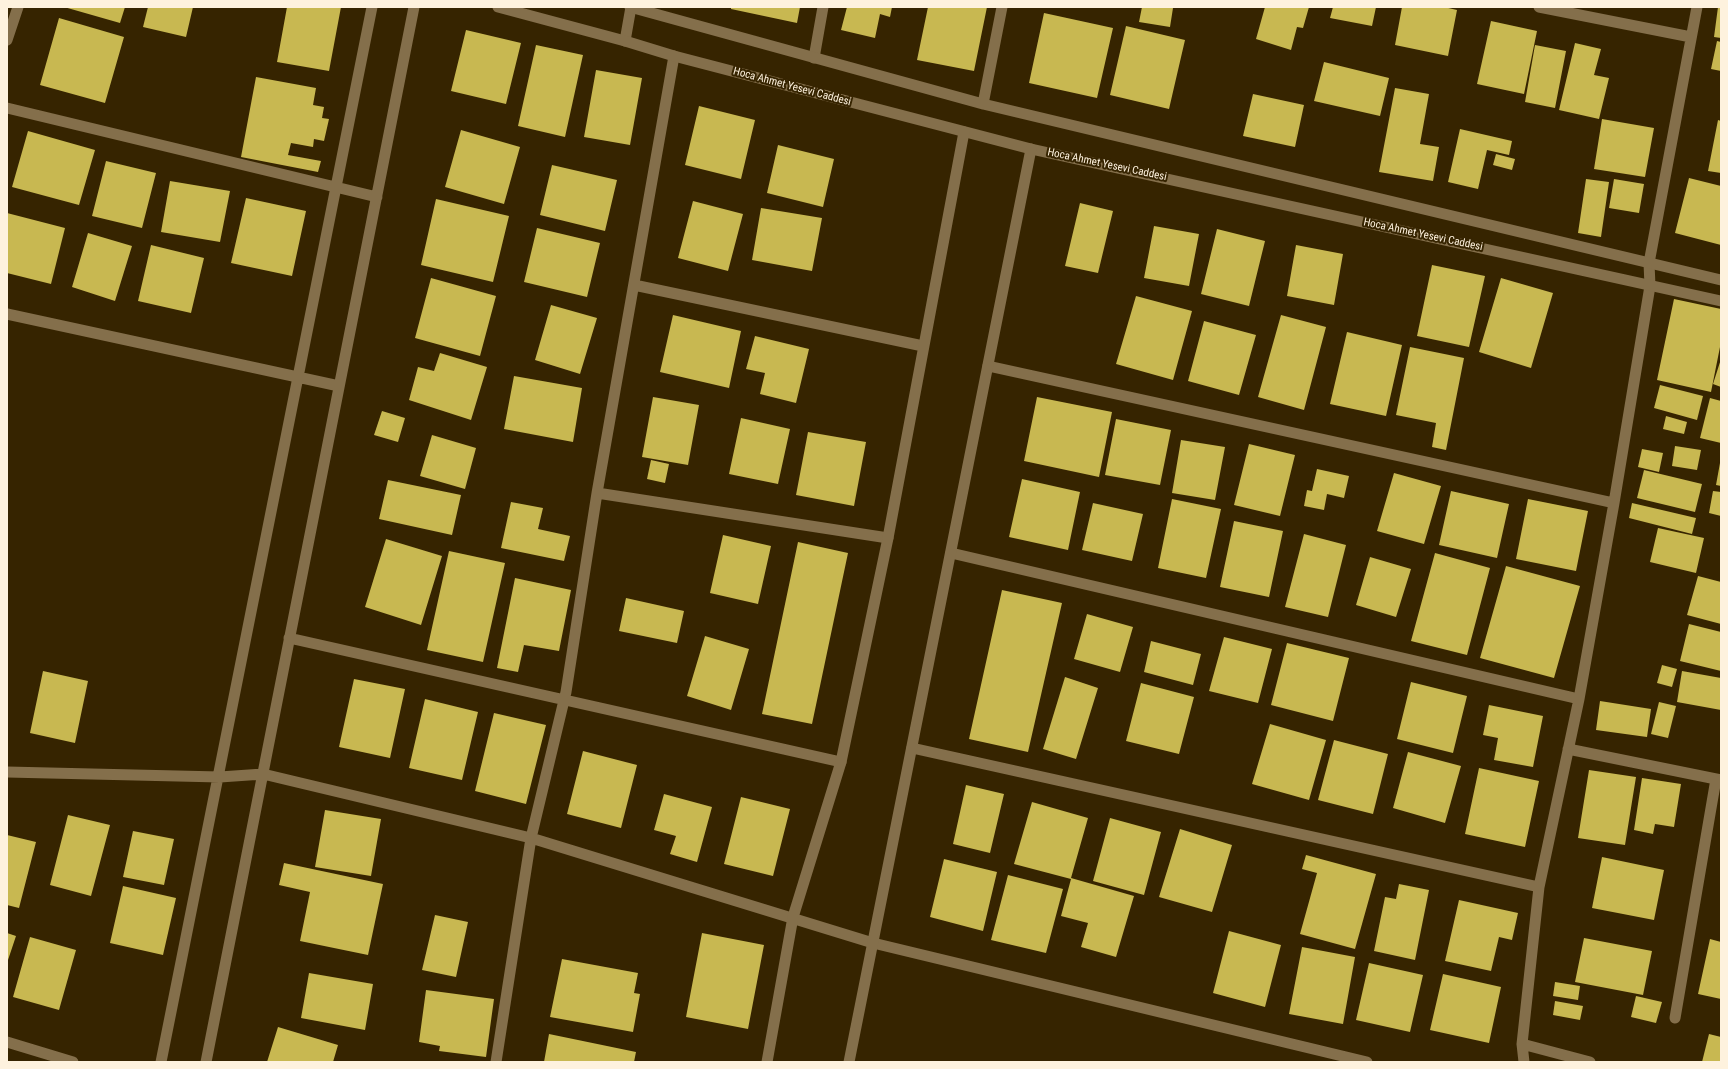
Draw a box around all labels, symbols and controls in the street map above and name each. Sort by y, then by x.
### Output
street label: Hoca Ahmet Yesevi Caddesi [732,65,852,109]
street label: Hoca Ahmet Yesevi Caddesi [1046,146,1168,184]
street label: Hoca Ahmet Yesevi Caddesi [1362,216,1484,254]

